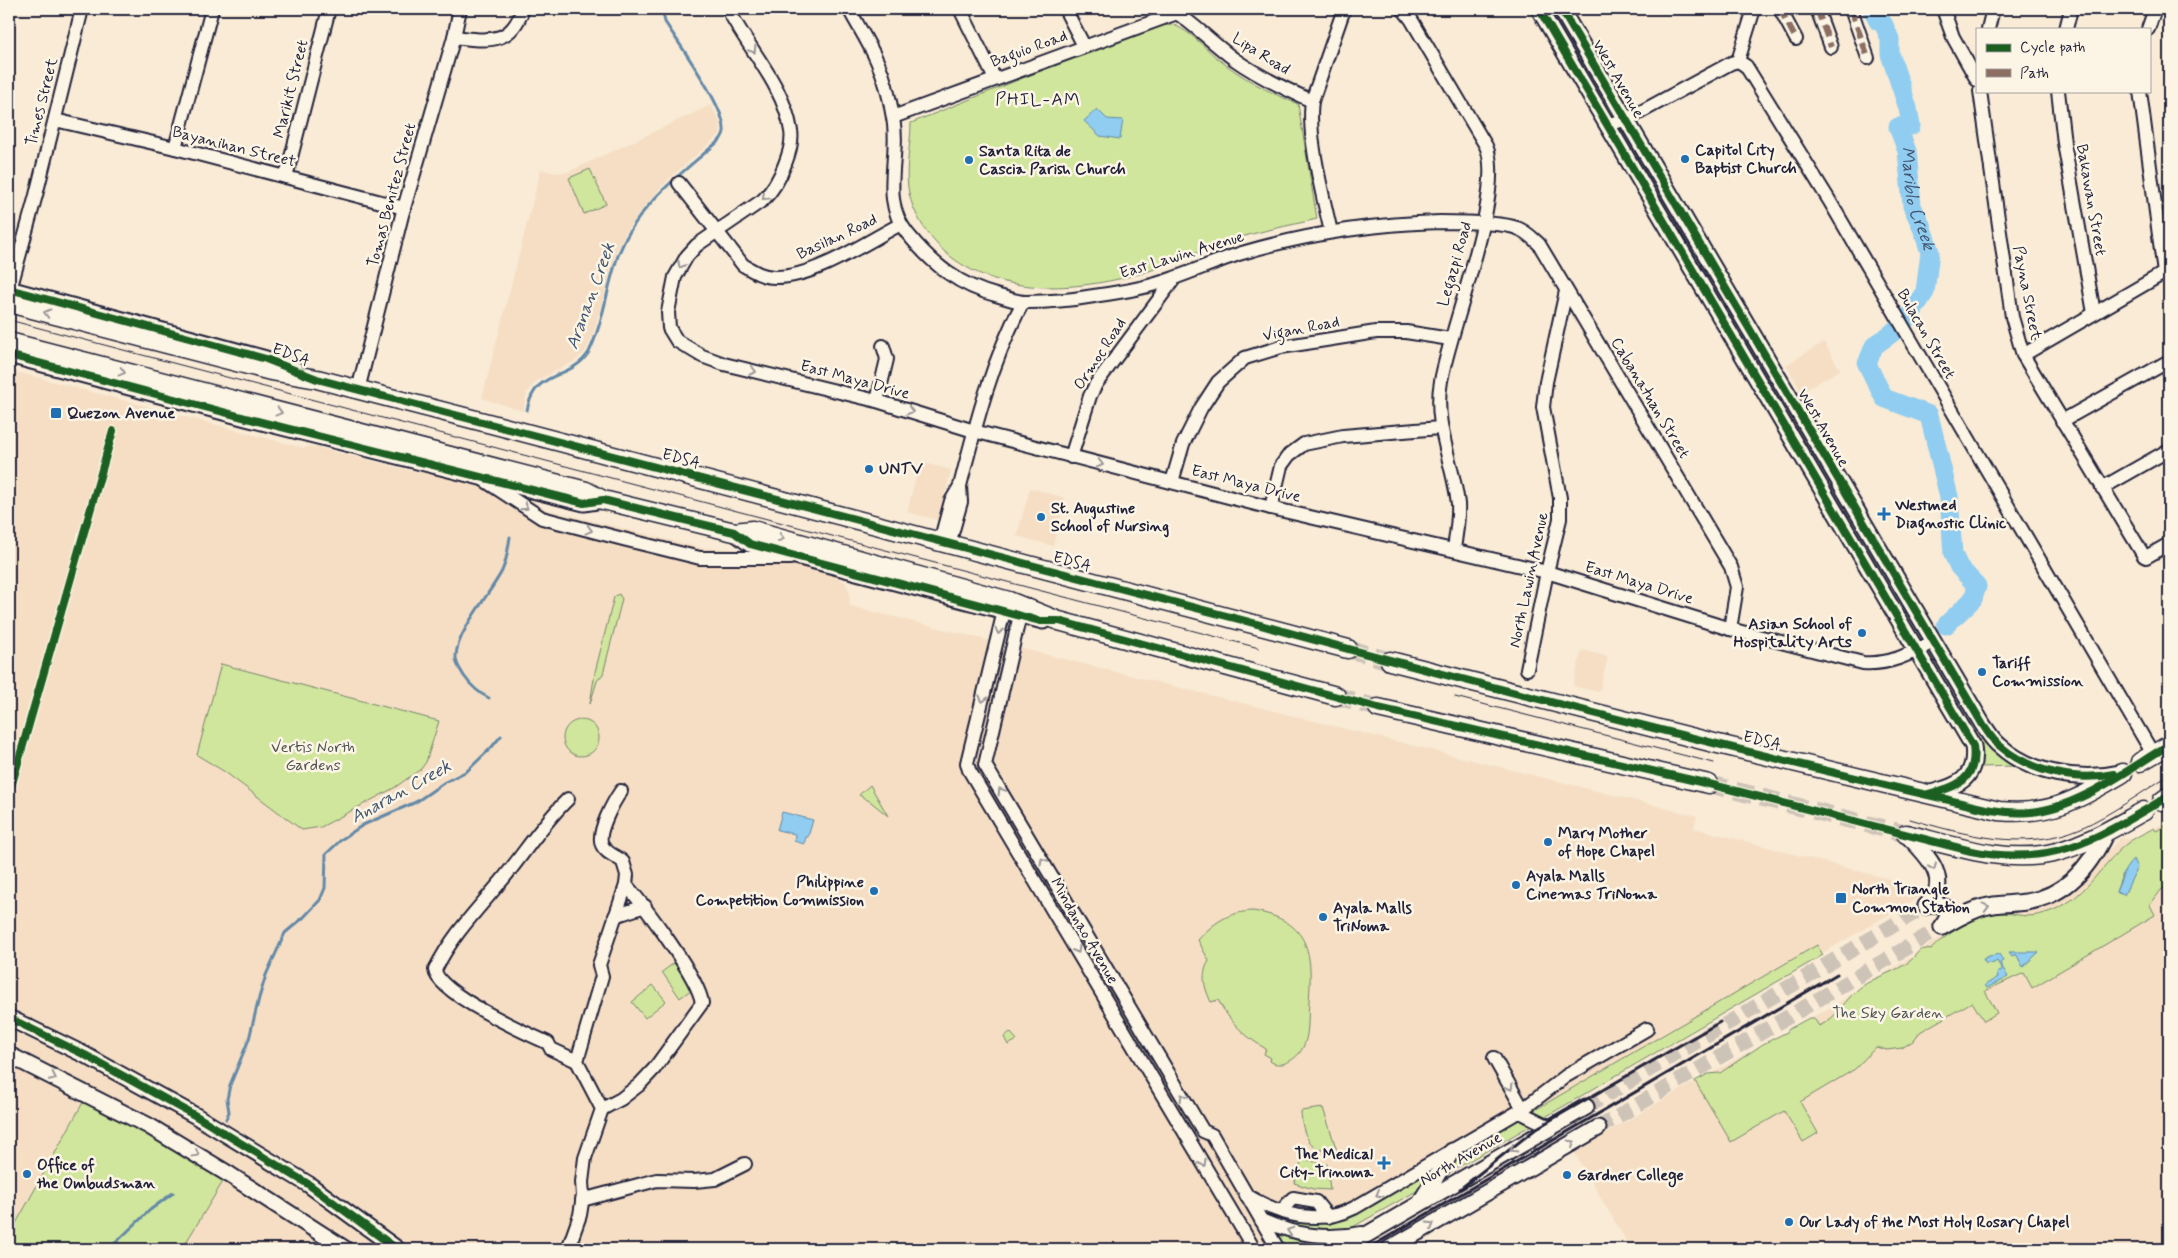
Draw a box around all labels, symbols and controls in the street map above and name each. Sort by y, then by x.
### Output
street label: Baguio Road [988,25,1071,74]
street label: Lipa Road [1228,28,1294,80]
legend [1976,28,2150,92]
street label: West Avenue [1587,36,1649,122]
street label: Marikit Street [269,37,313,141]
text: Cycle path [2020,38,2085,58]
one-way arrow [747,45,757,54]
street label: Times Street [21,55,63,148]
text: Path [2020,64,2049,84]
district label: PHIL-AM [995,88,1081,112]
street label: Bayanihan Street [170,121,298,173]
street label: Tomas Benitez Street [363,121,421,269]
place label: Capitol City Baptist Church [1695,140,1797,179]
place label: Santa Rita de Cascia Parish Church [979,141,1126,180]
street label: Bakawan Street [2071,142,2111,258]
water label: Mariblo Creek [1895,146,1941,254]
marker: Capitol City Baptist Church [1679,153,1691,165]
marker: Santa Rita de Cascia Parish Church [963,154,975,166]
one-way arrow [762,191,771,200]
street label: Basilan Road [793,209,881,265]
street label: Legazpi Road [1433,219,1478,309]
street label: East Lawin Avenue [1117,226,1247,284]
water label: Aranan Creek [561,239,621,353]
street label: Payna Street [2008,244,2047,342]
one-way arrow [677,260,687,269]
street label: Bulacan Street [1892,285,1960,383]
one-way arrow [43,309,51,319]
street label: Vigan Road [1261,311,1341,348]
street label: Ormoc Road [1069,314,1131,394]
street label: Cabanatuan Street [1606,334,1694,462]
street label: EDSA [269,339,313,371]
street label: East Maya Drive [798,355,912,405]
one-way arrow [748,365,757,376]
one-way arrow [118,366,126,376]
street label: West Avenue [1792,385,1854,471]
place label: Quezon Avenue [67,403,175,424]
marker: Quezon Avenue [49,406,63,420]
one-way arrow [905,406,914,416]
one-way arrow [275,407,283,417]
street label: EDSA [660,444,702,474]
one-way arrow [1096,458,1105,469]
place label: UNTV [879,459,924,480]
street label: East Maya Drive [1189,460,1303,508]
marker: UNTV [863,463,875,475]
place label: Westmed Diagnostic Clinic [1894,495,2007,536]
place label: St. Augustine School of Nursing [1051,498,1169,538]
one-way arrow [519,500,528,510]
marker: Westmed Diagnostic Clinic [1877,507,1891,521]
street label: North Lawin Avenue [1504,510,1554,650]
marker: St. Augustine School of Nursing [1035,511,1047,523]
one-way arrow [584,524,593,535]
one-way arrow [777,532,785,542]
street label: EDSA [1051,547,1093,577]
street label: East Maya Drive [1582,557,1696,610]
place label: Asian School of Hospitality Arts [1733,614,1852,653]
one-way arrow [994,627,1005,636]
marker: Asian School of Hospitality Arts [1856,627,1868,639]
place label: Tariff Commission [1992,653,2084,692]
marker: Tariff Commission [1976,666,1988,678]
one-way arrow [978,695,989,704]
street label: EDSA [1741,726,1783,756]
park label: Vertis North Gardens [271,737,355,776]
water label: Anaran Creek [347,755,456,829]
one-way arrow [998,788,1008,797]
place label: Mary Mother of Hope Chapel [1558,823,1655,862]
marker: Mary Mother of Hope Chapel [1542,836,1554,848]
one-way arrow [1040,857,1050,866]
one-way arrow [1927,862,1938,871]
place label: Ayala Malls Cinemas TriNoma [1526,866,1657,905]
place label: Philippine Competition Commission [696,872,864,911]
street label: Mindanao Avenue [1045,874,1123,988]
marker: Ayala Malls Cinemas TriNoma [1510,879,1522,891]
place label: North Triangle Common Station [1852,879,1970,918]
marker: Philippine Competition Commission [868,885,880,897]
marker: North Triangle Common Station [1834,891,1848,905]
place label: Ayala Malls TriNoma [1333,898,1412,937]
one-way arrow [1982,902,1990,912]
marker: Ayala Malls TriNoma [1317,911,1329,923]
one-way arrow [1071,945,1081,954]
park label: The Sky Garden [1832,1003,1944,1024]
one-way arrow [47,1071,56,1081]
one-way arrow [1504,1081,1514,1090]
one-way arrow [1180,1094,1190,1103]
street label: North Avenue [1416,1127,1506,1191]
one-way arrow [1566,1140,1575,1150]
one-way arrow [1510,1142,1519,1152]
place label: The Medical City-Trinoma [1279,1144,1373,1183]
one-way arrow [190,1147,199,1157]
place label: Office of the Ombudsman [36,1155,156,1194]
marker: The Medical City-Trinoma [1377,1156,1391,1170]
one-way arrow [1196,1157,1206,1166]
place label: Gardner College [1577,1165,1684,1188]
marker: Office of the Ombudsman [21,1168,33,1180]
marker: Gardner College [1561,1169,1573,1181]
one-way arrow [1376,1187,1385,1197]
place label: Our Lady of the Most Holy Rosary Chapel [1799,1212,2069,1233]
marker: Our Lady of the Most Holy Rosary Chapel [1783,1216,1795,1228]
one-way arrow [1426,1221,1435,1231]
one-way arrow [1286,1227,1294,1237]

